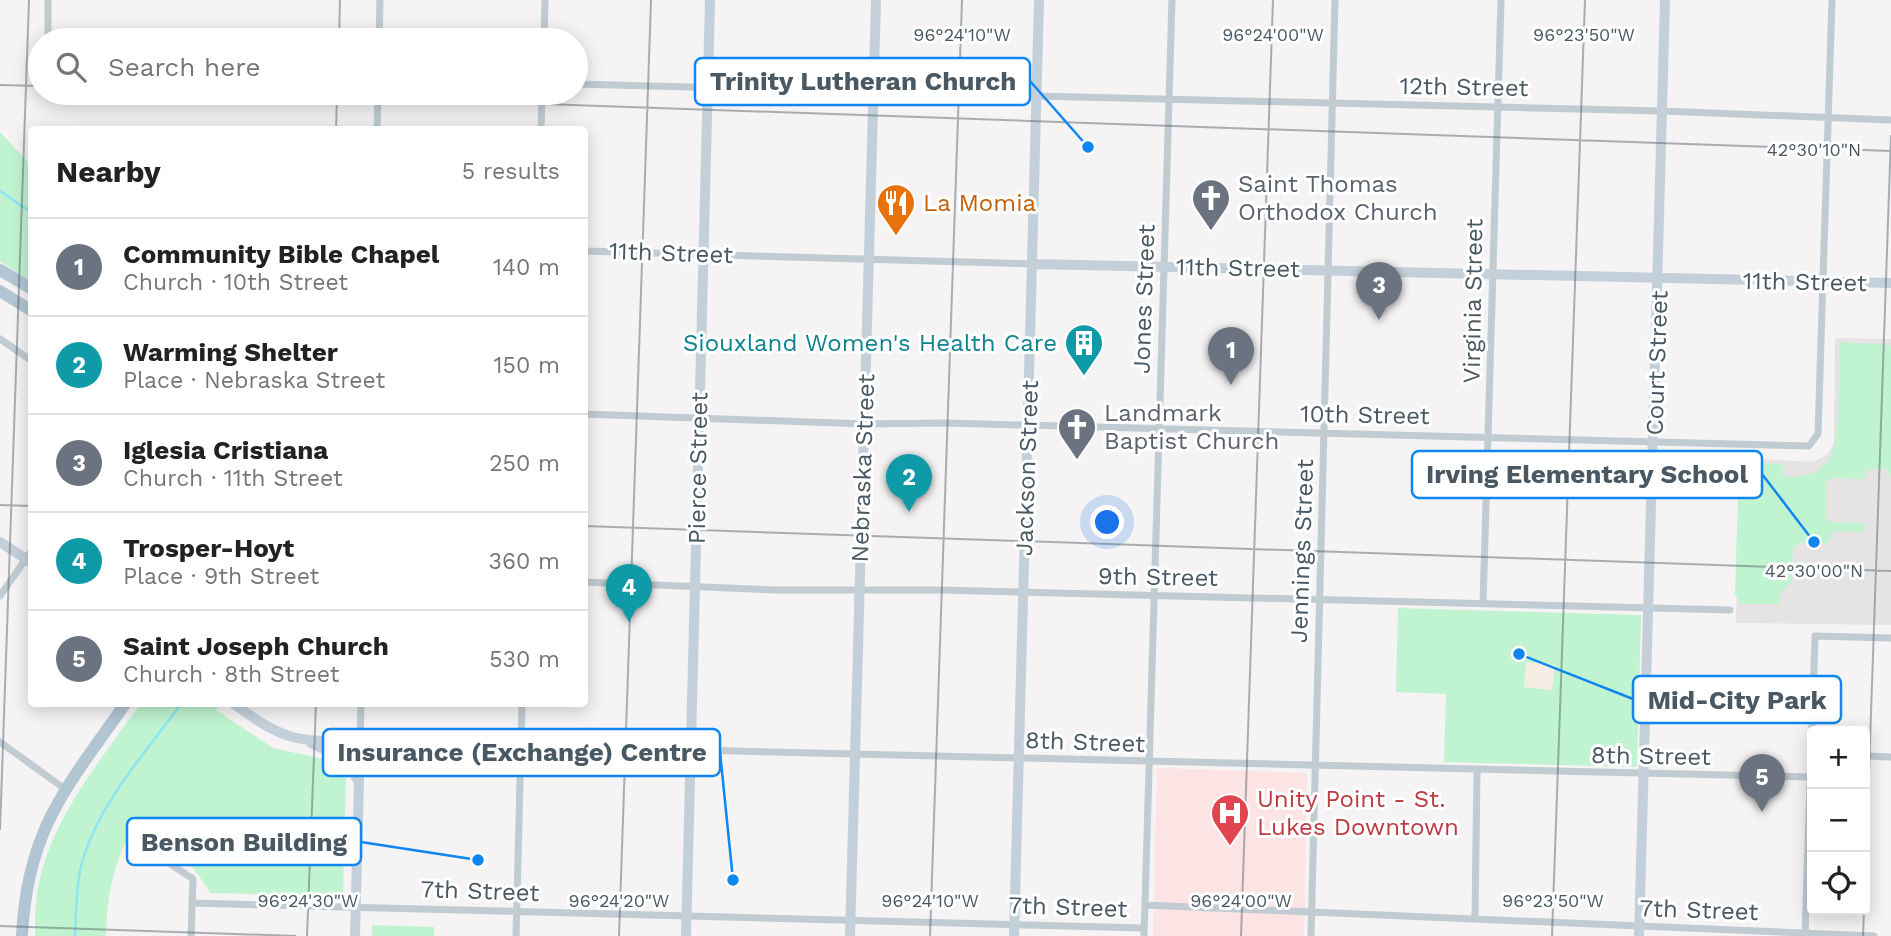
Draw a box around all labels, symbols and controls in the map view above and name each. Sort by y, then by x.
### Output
text: 96°24'10"W [913,24,1011,45]
text: 96°24'00"W [1222,24,1324,45]
text: 96°23'50"W [1533,24,1635,45]
search box [28,28,588,105]
icon: search [52,48,90,86]
text: Search here [108,52,260,82]
callout: Trinity Lutheran Church [695,58,1030,105]
text: Trinity Lutheran Church [710,66,1016,96]
street label: 12th Street [1399,72,1529,102]
text: 42°30'10"N [1767,139,1861,160]
text: Nearby [56,154,161,189]
text: 5 results [462,158,560,185]
place label: Saint Thomas Orthodox Church [1238,170,1438,226]
church icon: Saint Thomas Orthodox Church [1190,177,1232,232]
restaurant icon: La Momia [875,182,917,237]
place label: La Momia [923,189,1036,217]
street label: Virginia Street [1458,218,1488,384]
street label: Jones Street [1127,224,1161,374]
street label: 11th Street [609,237,733,269]
text: Community Bible Chapel [123,239,439,269]
street label: 11th Street [1176,253,1300,283]
text: 1 [74,254,84,281]
text: 140 m [493,254,560,281]
pin: 3 [1356,262,1402,320]
street label: 11th Street [1743,267,1867,297]
text: Church · 10th Street [123,269,348,296]
street label: Court Street [1640,290,1674,436]
building icon: Siouxland Women's Health Care [1063,322,1105,377]
pin: 1 [1208,327,1254,385]
place label: Siouxland Women's Health Care [683,329,1057,357]
text: Warming Shelter [123,337,338,367]
text: 2 [72,352,86,379]
text: 150 m [494,352,560,379]
text: Place · Nebraska Street [123,367,385,394]
street label: Nebraska Street [846,373,880,563]
street label: Jackson Street [1010,380,1044,556]
street label: Pierce Street [683,392,713,544]
place label: Landmark Baptist Church [1104,399,1279,455]
street label: 10th Street [1300,400,1430,430]
church icon: Landmark Baptist Church [1056,406,1098,461]
text: Iglesia Cristiana [123,435,328,465]
text: 3 [72,450,86,477]
text: 250 m [489,450,560,477]
callout: Irving Elementary School [1412,451,1762,498]
pin: 2 [886,454,932,512]
street label: Jennings Street [1285,459,1319,643]
text: Irving Elementary School [1426,459,1748,489]
text: Church · 11th Street [123,465,343,492]
your location [1090,505,1124,539]
text: Trosper-Hoyt [123,533,294,563]
text: 4 [72,548,86,575]
text: 360 m [489,548,560,575]
text: 42°30'00"N [1765,560,1863,581]
street label: 9th Street [1098,562,1218,592]
text: Place · 9th Street [123,563,319,590]
pin: 4 [606,564,652,622]
text: Saint Joseph Church [123,631,389,661]
text: 5 [72,646,86,673]
text: 530 m [489,646,560,673]
text: Church · 8th Street [123,661,339,688]
callout: Mid-City Park [1633,676,1841,723]
text: Mid-City Park [1647,685,1827,715]
street label: 8th Street [1024,726,1146,758]
map controls [1807,726,1870,915]
button: + [1807,726,1870,789]
callout: Insurance (Exchange) Centre [323,729,720,776]
text: Insurance (Exchange) Centre [337,737,707,767]
street label: 8th Street [1591,741,1711,771]
pin: 5 [1739,754,1785,812]
place label: Unity Point - St. Lukes Downtown [1257,785,1459,841]
button: − [1807,789,1870,852]
hospital icon: Unity Point - St. Lukes Downtown [1209,792,1251,847]
callout: Benson Building [127,818,361,865]
text: Benson Building [141,827,348,857]
button: locate [1807,852,1870,915]
street label: 7th Street [420,875,540,907]
text: 96°24'30"W [258,890,358,911]
text: 96°24'20"W [569,890,669,911]
text: 96°24'10"W [881,890,979,911]
text: 96°24'00"W [1190,890,1292,911]
text: 96°23'50"W [1502,890,1604,911]
street label: 7th Street [1008,891,1128,923]
street label: 7th Street [1639,894,1759,926]

